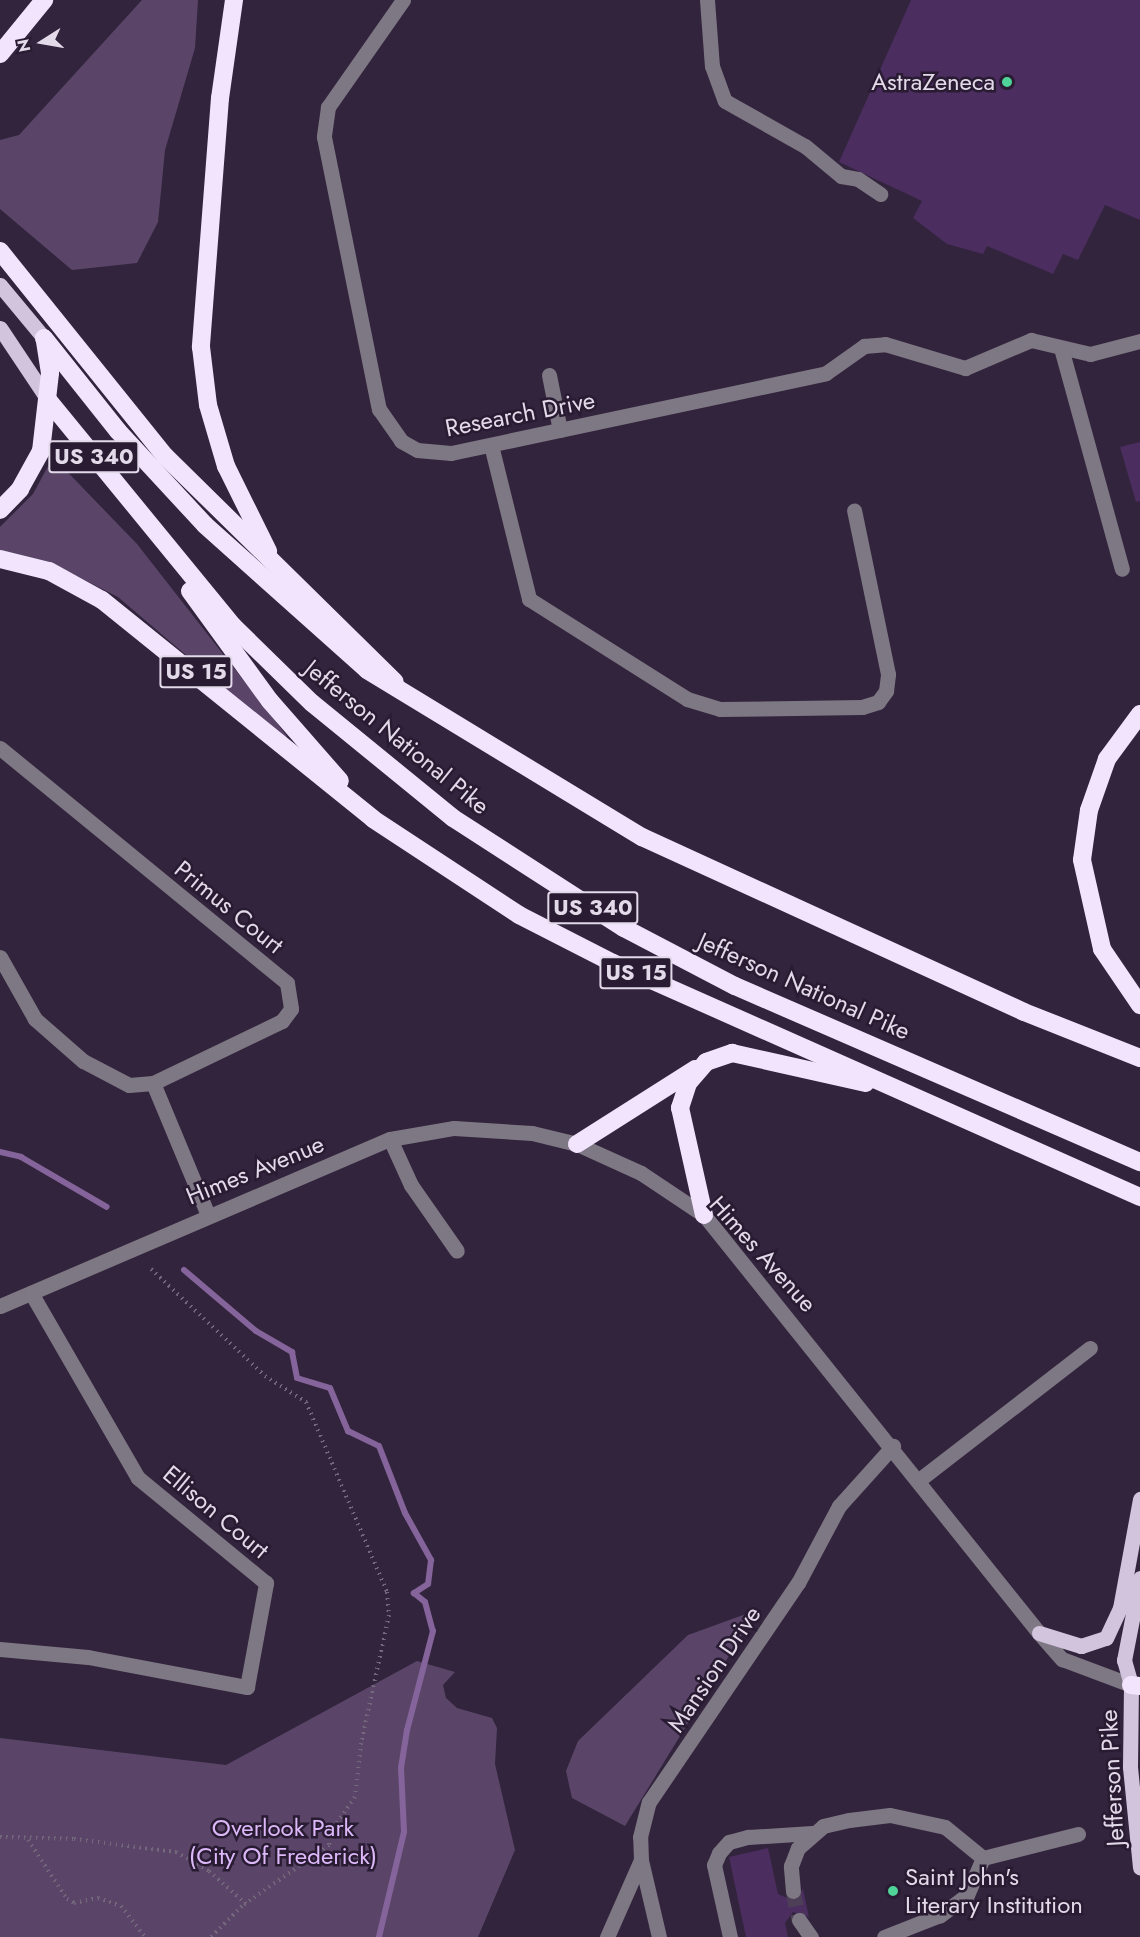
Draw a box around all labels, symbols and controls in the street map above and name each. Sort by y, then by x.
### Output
north arrow [12,12,72,72]
text: N [11,37,36,54]
place label: AstraZeneca [871,68,995,96]
marker: AstraZeneca [1000,75,1014,89]
street label: Research Drive [443,385,597,443]
road number: US 340 [48,438,140,476]
road number: US 15 [158,653,234,691]
street label: Jefferson National Pike [299,654,495,820]
street label: Primus Court [169,854,289,960]
road number: US 340 [546,889,640,927]
street label: Jefferson National Pike [694,926,914,1046]
road number: US 15 [598,954,674,992]
street label: Himes Avenue [182,1129,328,1211]
street label: Himes Avenue [703,1190,823,1318]
street label: Ellison Court [157,1459,275,1565]
street label: Mansion Drive [661,1601,767,1737]
street label: Jefferson Pike [1094,1709,1130,1847]
park label: Overlook Park (City Of Frederick) [189,1814,377,1870]
place label: Saint John's Literary Institution [905,1863,1083,1919]
marker: Saint John's Literary Institution [886,1884,900,1898]

